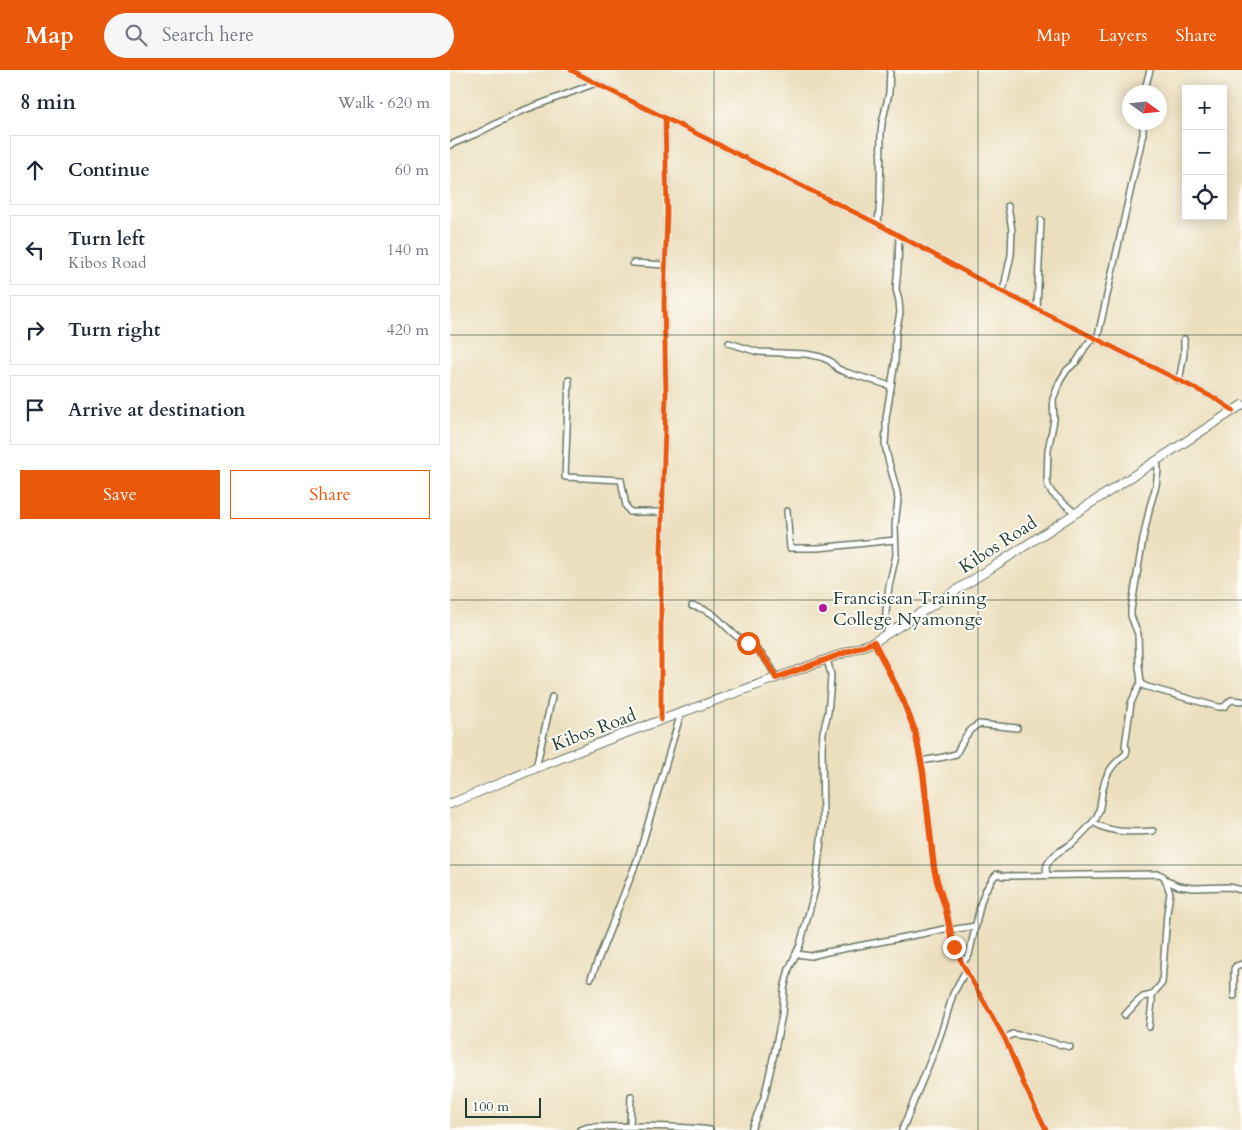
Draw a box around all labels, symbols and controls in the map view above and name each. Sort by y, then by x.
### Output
search box [104,13,454,58]
text: Map [25,19,74,52]
icon: search [122,21,150,49]
text: Search here [162,22,254,48]
text: Map [1036,23,1071,48]
text: Layers [1099,23,1148,48]
text: Share [1176,23,1217,48]
north arrow [1122,85,1167,130]
map controls [1182,85,1227,220]
button: + [1182,85,1227,130]
text: 8 min [20,88,76,117]
text: Walk · 620 m [338,92,430,114]
button: − [1182,130,1227,175]
icon: ahead [21,156,49,184]
text: Continue [68,157,150,183]
text: 60 m [395,159,429,181]
button: locate [1182,175,1227,220]
text: Turn left [68,226,145,252]
icon: left [21,236,49,264]
text: 140 m [387,239,429,261]
text: Kibos Road [68,252,146,274]
icon: right [21,316,49,344]
text: Turn right [68,317,160,343]
text: 420 m [387,319,429,341]
icon: arrive [21,396,49,424]
text: Arrive at destination [68,397,245,423]
button: Save [20,470,220,519]
button: Share [230,470,430,519]
street label: Kibos Road [954,510,1042,580]
place label: Franciscan Training College Nyamonge [833,586,987,632]
marker: Franciscan Training College Nyamonge [817,602,829,614]
route start [737,632,760,655]
street label: Kibos Road [548,702,640,757]
route end [943,936,966,959]
scale bar [465,1095,541,1118]
text: 100 m [472,1097,509,1116]

